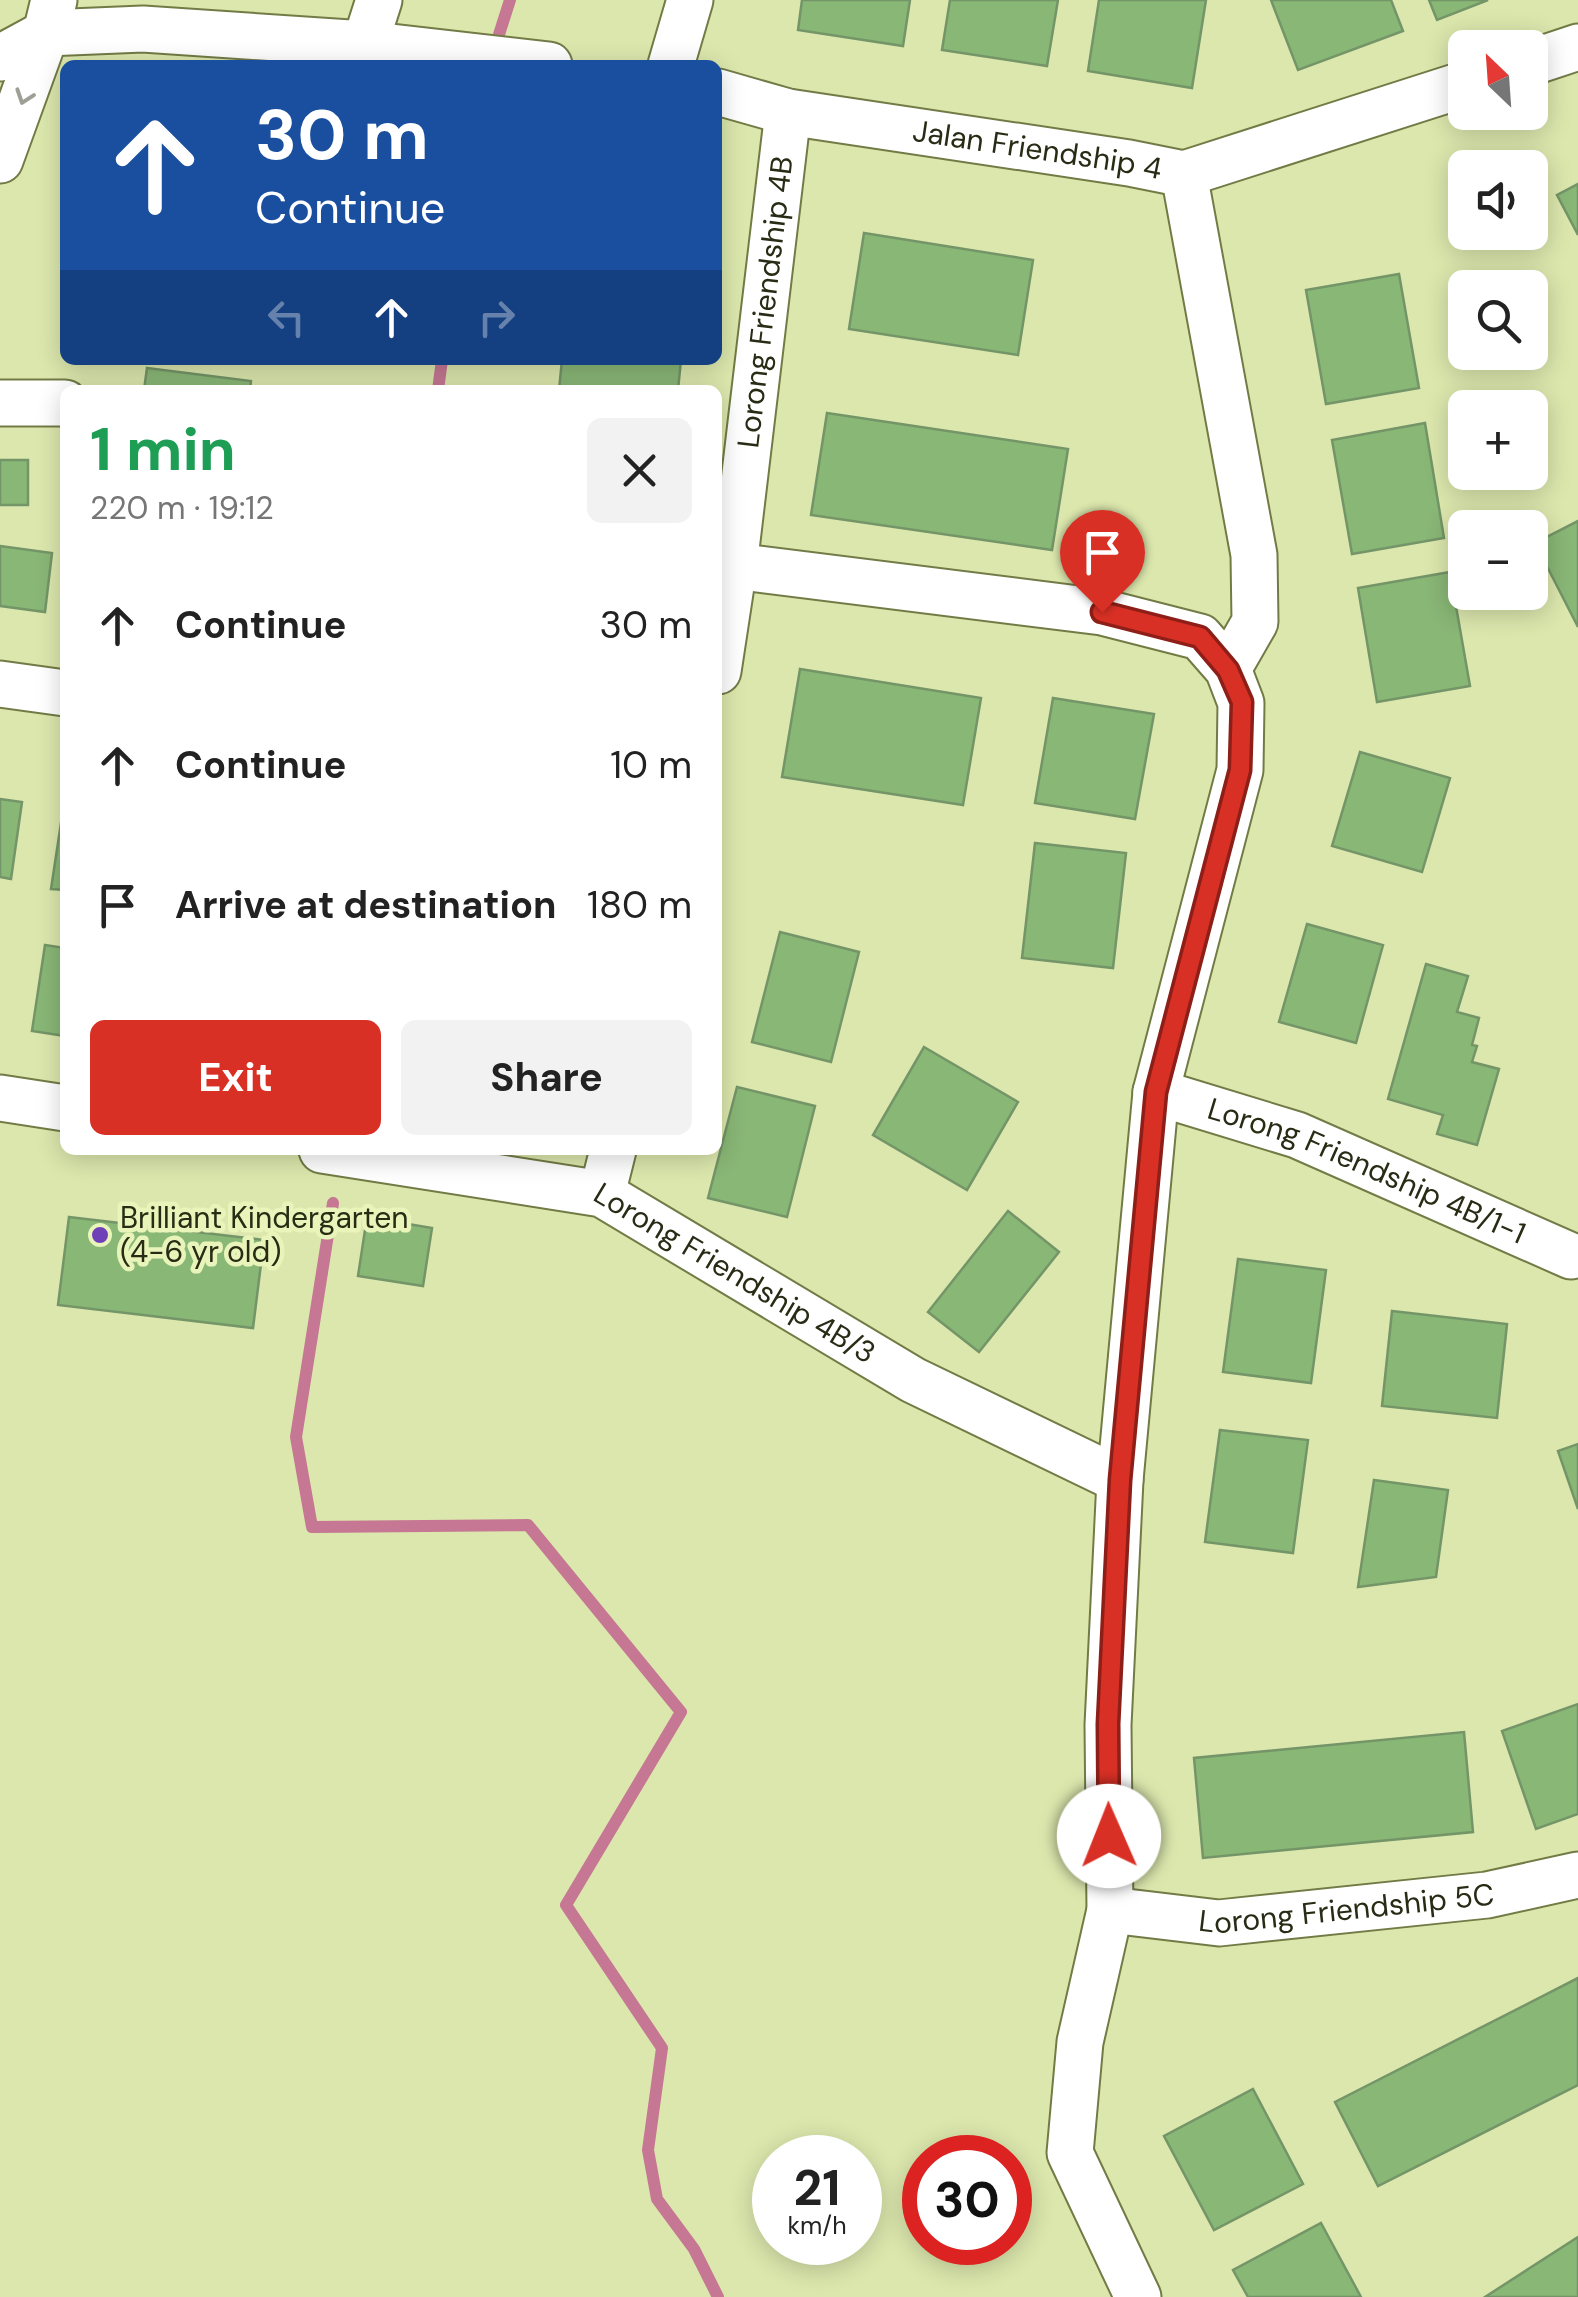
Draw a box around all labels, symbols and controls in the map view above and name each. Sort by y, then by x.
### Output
north arrow [1448,30,1548,130]
map controls [1448,30,1548,610]
one-way arrow [16,87,36,104]
text: 30 m [255,90,429,181]
icon: ahead [90,100,220,230]
street label: Jalan Friendship 4 [910,111,1165,188]
button: sound [1448,150,1548,250]
street label: Lorong Friendship 4B [728,154,802,450]
text: Continue [255,178,445,237]
button: search [1448,270,1548,370]
icon: left [259,290,314,345]
icon: ahead [364,290,419,345]
icon: right [469,290,524,345]
button: + [1448,390,1548,490]
text: 1 min [90,410,236,489]
button: close [587,418,692,523]
text: 220 m · 19:12 [90,487,274,529]
pin [1060,510,1145,613]
button: − [1448,510,1548,610]
icon: arrive [1075,525,1130,580]
icon: ahead [90,598,145,653]
text: Continue [175,600,346,650]
text: 30 m [600,600,692,650]
icon: ahead [90,738,145,793]
text: Continue [175,740,346,790]
text: 10 m [610,740,692,790]
icon: arrive [90,878,145,933]
text: Arrive at destination [175,880,557,930]
text: 180 m [587,880,692,930]
button: Exit [90,1020,381,1135]
button: Share [401,1020,692,1135]
street label: Lorong Friendship 4B/1-1 [1203,1089,1532,1252]
street label: Lorong Friendship 4B/3 [587,1174,883,1372]
place label: Brilliant Kindergarten (4-6 yr old) [120,1198,409,1271]
marker: Brilliant Kindergarten (4-6 yr old) [89,1224,111,1246]
position arrow [1057,1784,1161,1888]
street label: Lorong Friendship 5C [1197,1874,1496,1942]
speed limit sign: 30 [902,2135,1032,2265]
text: 21 [793,2155,841,2221]
text: km/h [787,2209,847,2242]

